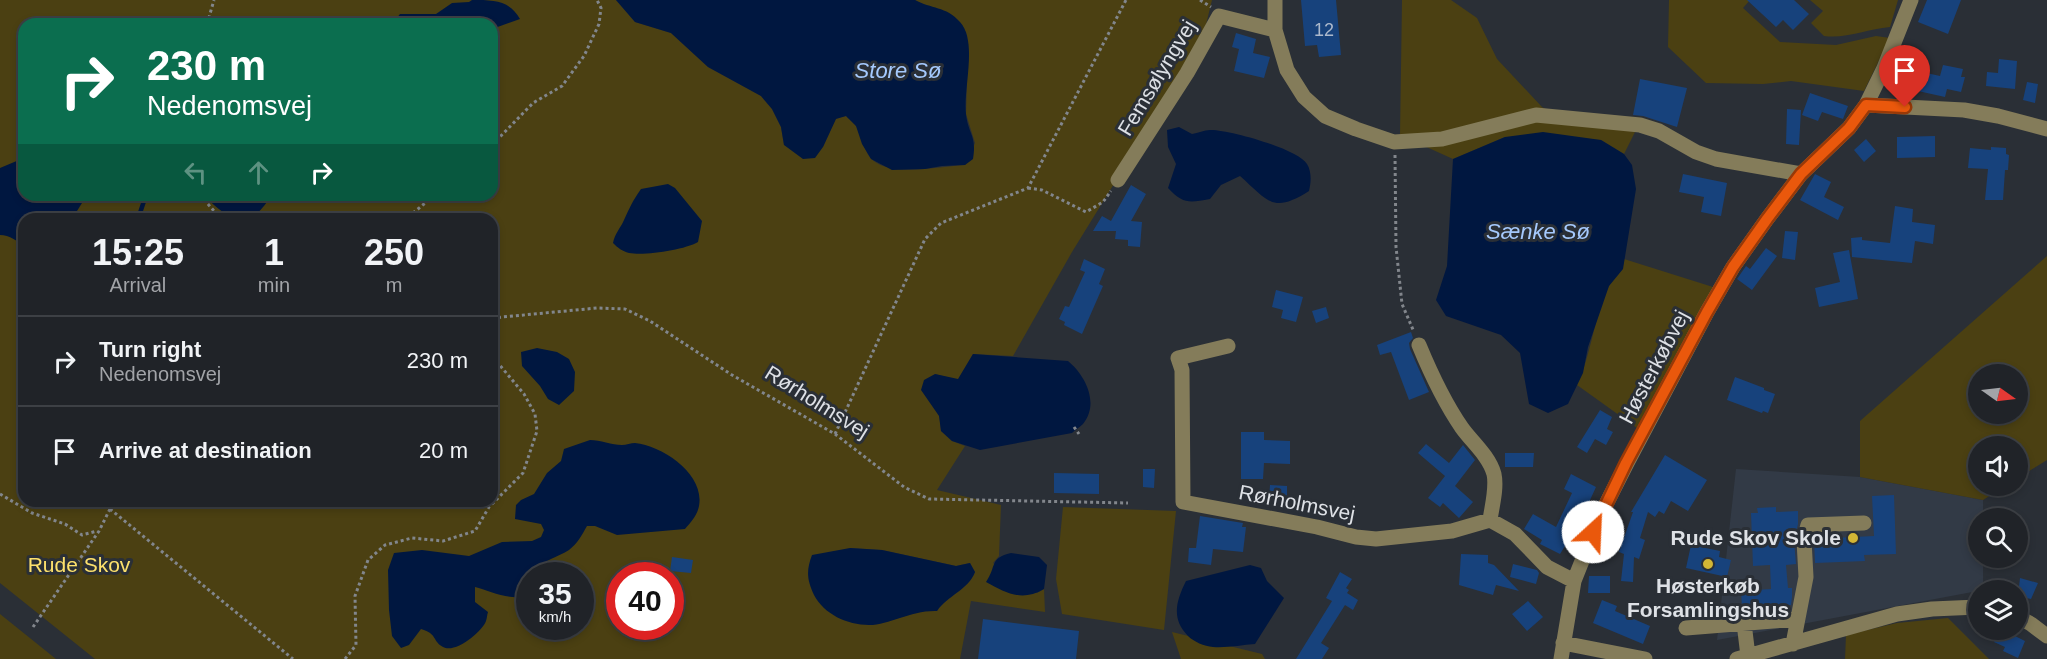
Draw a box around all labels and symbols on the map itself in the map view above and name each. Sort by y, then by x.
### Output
street label: Femsølyngvej [1113,16,1200,140]
house number: 12 [1314,20,1334,40]
pin [1879,45,1930,107]
water label: Store Sø [855,58,941,83]
water label: Sænke Sø [1486,219,1590,244]
street label: Høsterkøbvej [1614,306,1693,427]
street label: Rørholmsvej [761,361,873,443]
north arrow [1968,364,2028,424]
street label: Rørholmsvej [1237,480,1357,525]
position arrow [1561,500,1625,564]
place label: Rude Skov Skole [1671,526,1841,549]
marker: Rude Skov Skole [1846,531,1860,545]
park label: Rude Skov [28,553,131,576]
marker: Høsterkøb Forsamlingshus [1701,557,1715,571]
speed limit sign: 40 [606,562,684,640]
place label: Høsterkøb Forsamlingshus [1627,574,1789,621]

